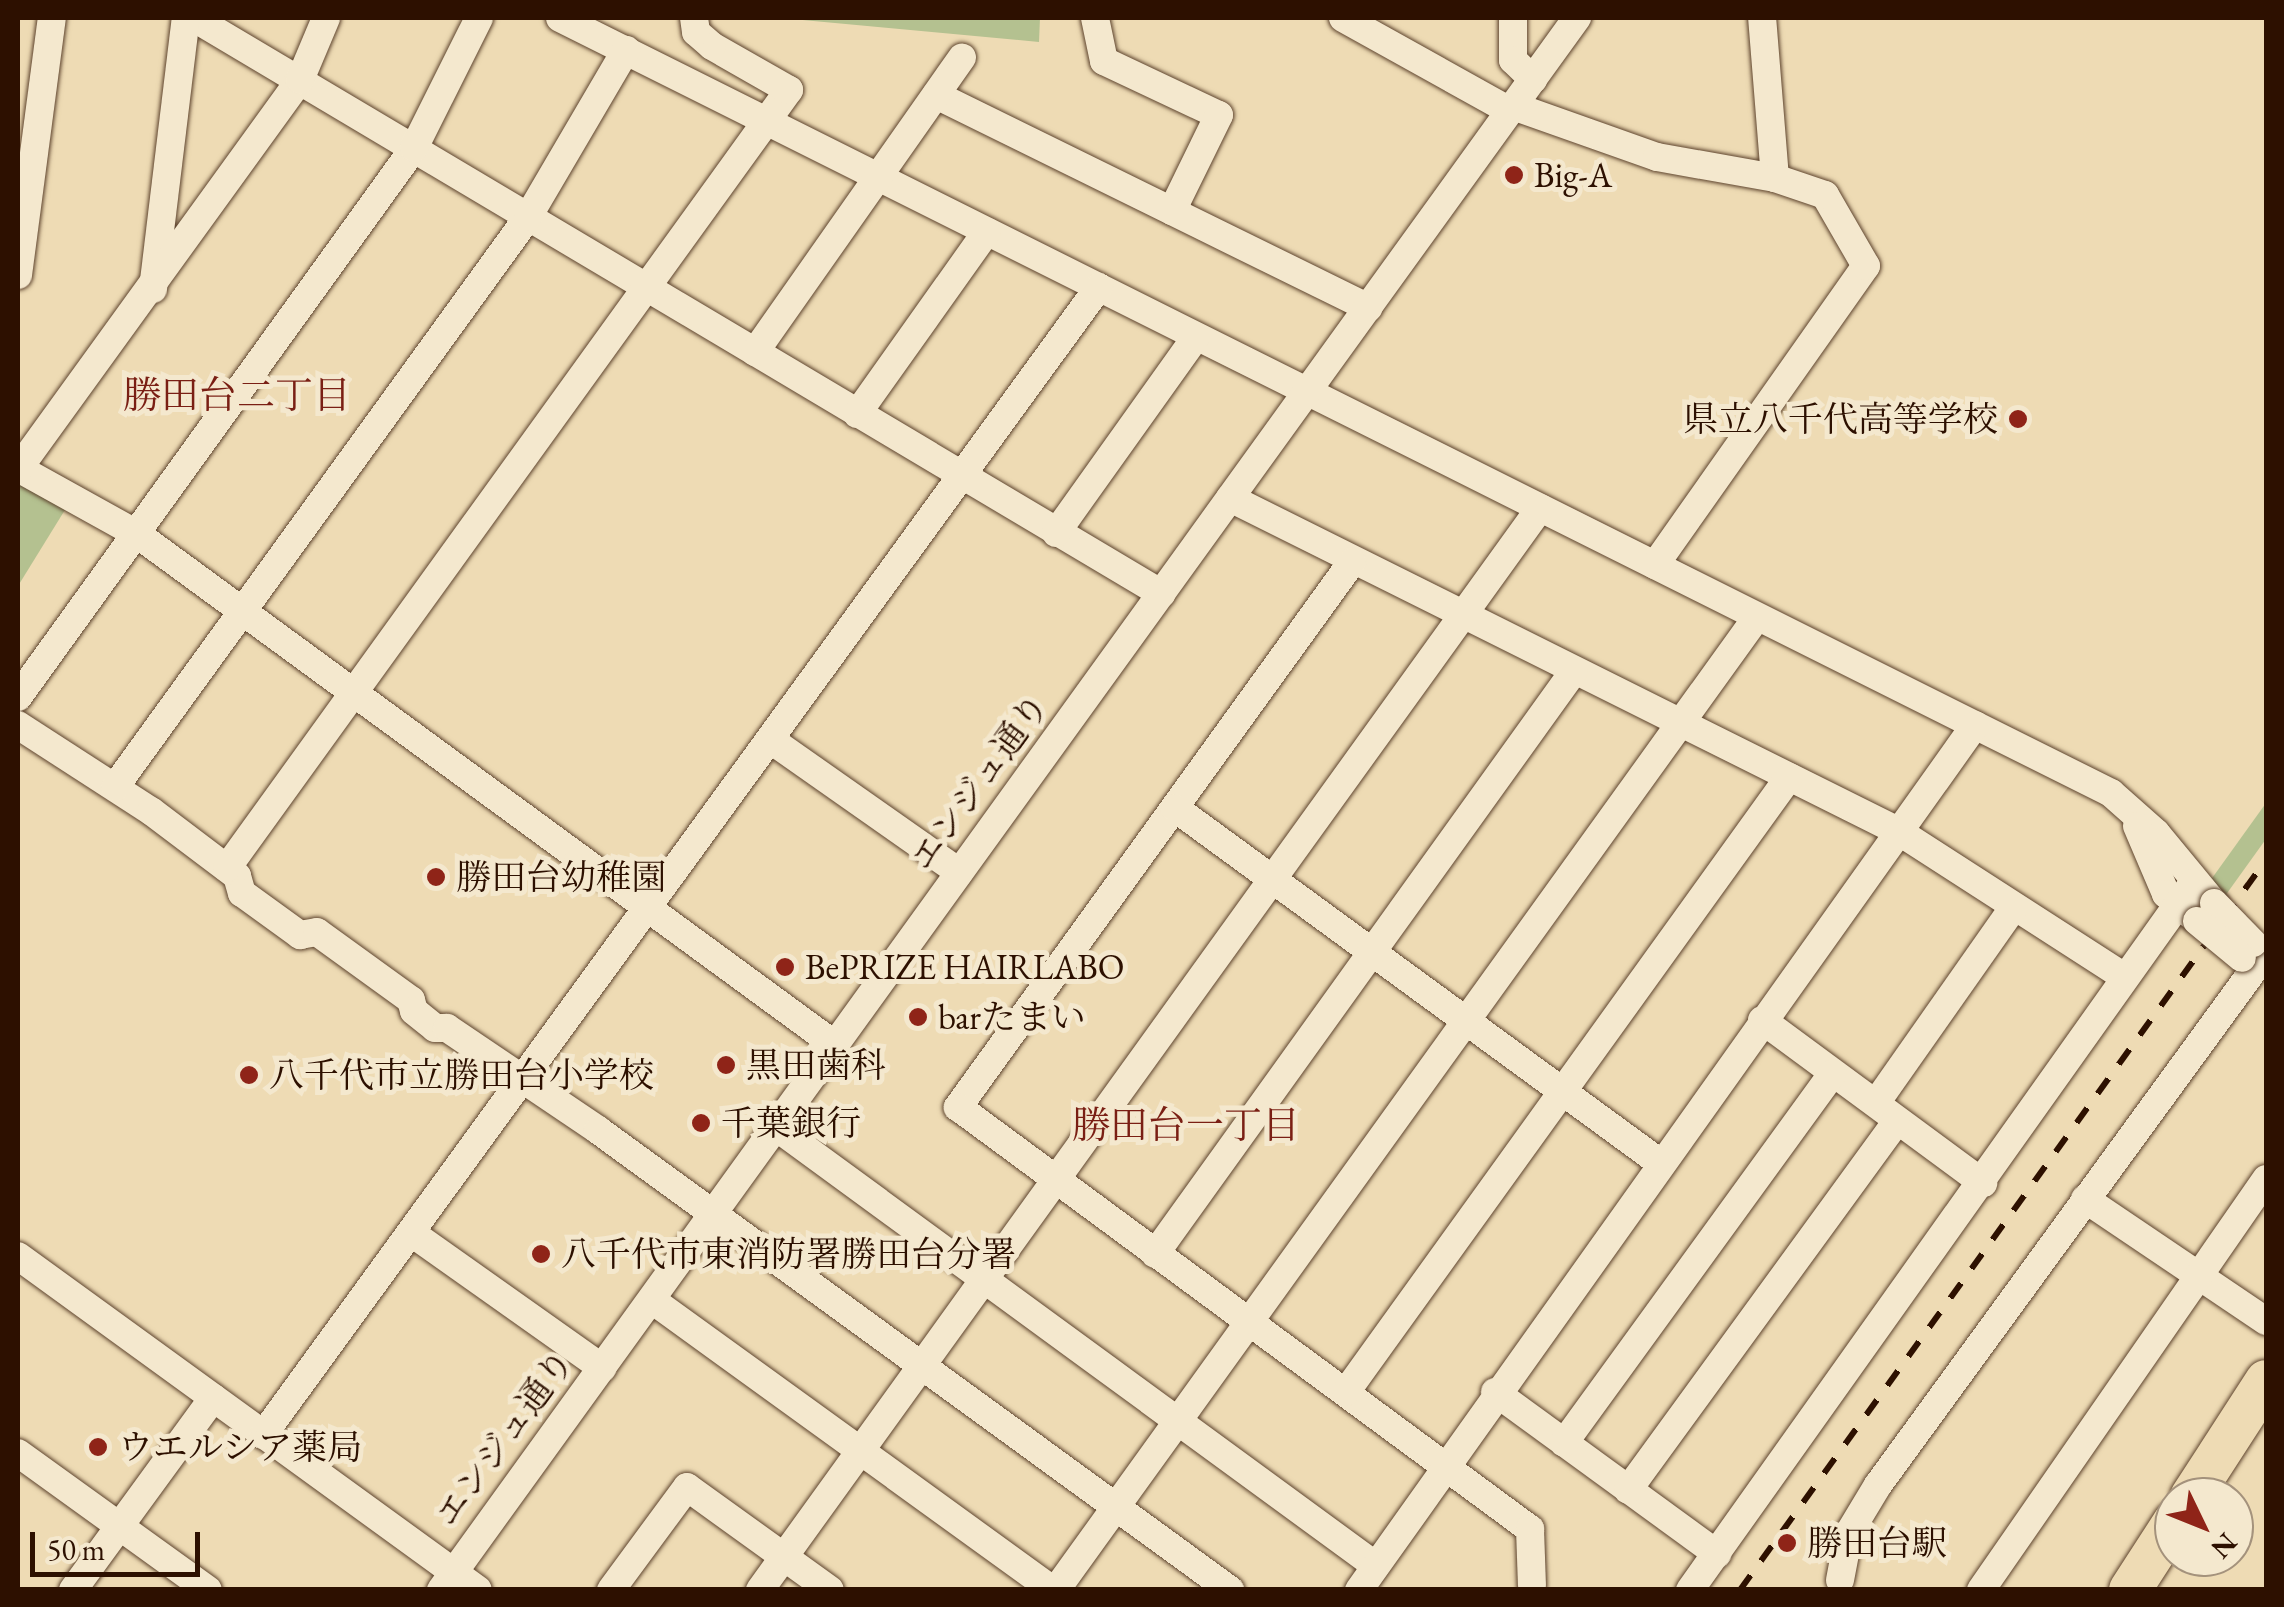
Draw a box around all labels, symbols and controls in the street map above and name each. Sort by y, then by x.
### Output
place label: Big-A [1534,154,1612,196]
marker: Big-A [1503,164,1525,186]
district label: 勝田台二丁目 [123,372,351,418]
place label: 県立八千代高等学校 [1683,398,1998,440]
marker: 県立八千代高等学校 [2007,408,2029,430]
street label: エンジュ通り [900,685,1058,879]
place label: 勝田台幼稚園 [456,856,666,898]
marker: 勝田台幼稚園 [425,866,447,888]
place label: BePRIZE HAIRLABO [805,946,1125,988]
marker: BePRIZE HAIRLABO [774,956,796,978]
place label: barたまい [938,996,1086,1038]
marker: barたまい [907,1006,929,1028]
place label: 黒田歯科 [746,1044,886,1086]
place label: 八千代市立勝田台小学校 [269,1054,654,1096]
marker: 黒田歯科 [715,1054,737,1076]
marker: 八千代市立勝田台小学校 [238,1064,260,1086]
place label: 千葉銀行 [721,1102,861,1144]
district label: 勝田台一丁目 [1072,1102,1300,1148]
marker: 千葉銀行 [690,1112,712,1134]
place label: 八千代市東消防署勝田台分署 [561,1233,1016,1275]
marker: 八千代市東消防署勝田台分署 [530,1243,552,1265]
street label: エンジュ通り [425,1341,583,1535]
place label: ウエルシア薬局 [118,1426,363,1468]
marker: ウエルシア薬局 [87,1436,109,1458]
north arrow [2154,1477,2254,1577]
scale bar [35,1512,205,1574]
place label: 勝田台駅 [1807,1522,1947,1564]
text: N [2204,1526,2245,1567]
text: 50 m [47,1530,105,1569]
marker: 勝田台駅 [1776,1532,1798,1554]

